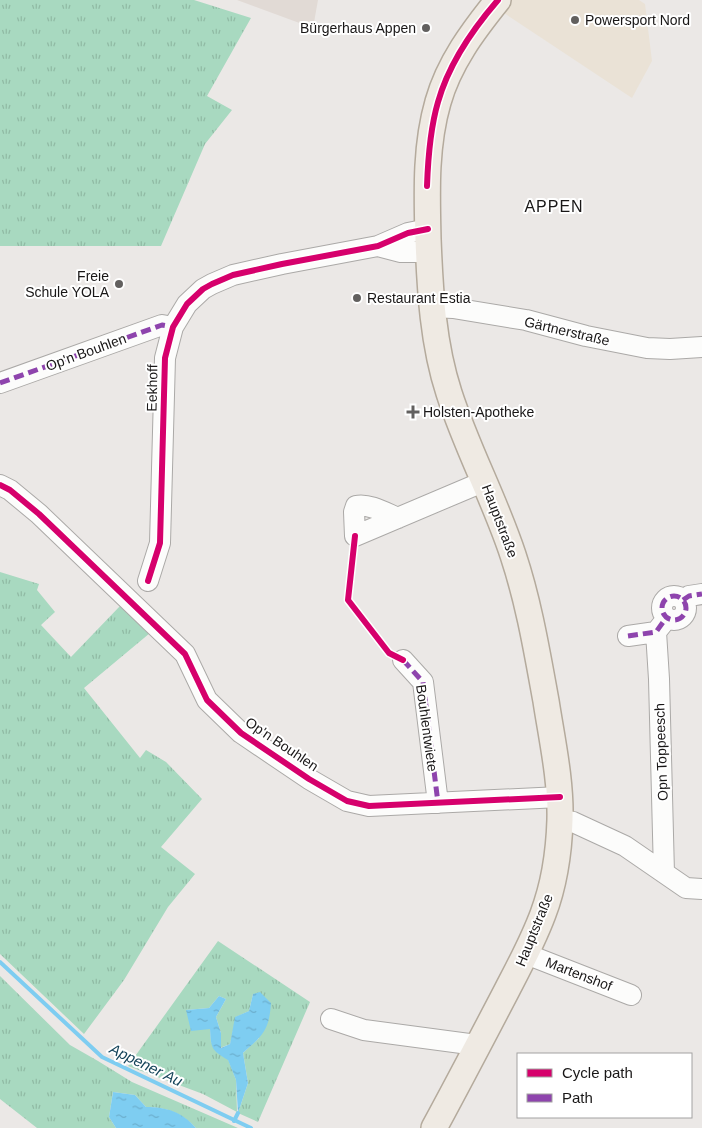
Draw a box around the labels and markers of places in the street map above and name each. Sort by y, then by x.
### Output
place label: Powersport Nord [585,12,690,28]
marker: Powersport Nord [569,14,581,26]
place label: Bürgerhaus Appen [300,20,416,36]
marker: Bürgerhaus Appen [420,22,432,34]
place label: Freie Schule YOLA [25,268,110,300]
marker: Freie Schule YOLA [113,278,125,290]
place label: Restaurant Estia [367,290,471,306]
marker: Restaurant Estia [351,292,363,304]
place label: Holsten-Apotheke [423,404,535,420]
marker: Holsten-Apotheke [407,406,419,418]

